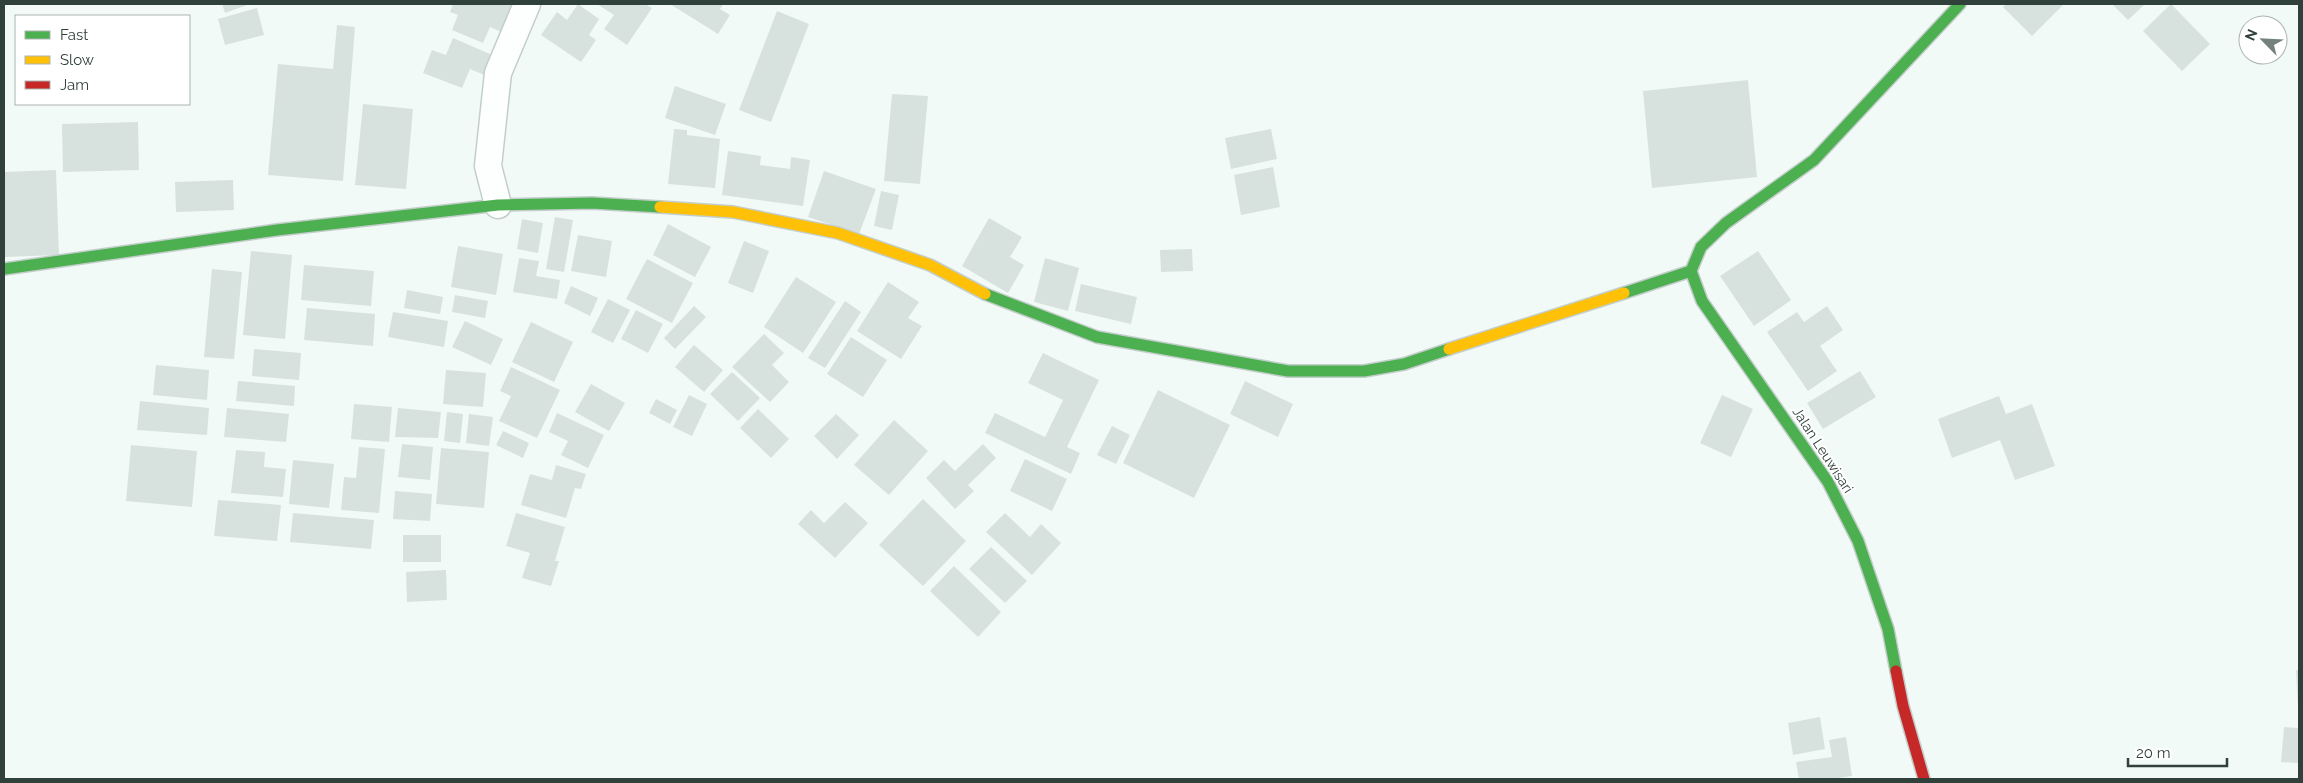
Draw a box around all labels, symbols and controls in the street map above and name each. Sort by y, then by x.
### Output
legend [15,15,190,105]
north arrow [2238,15,2288,65]
text: Fast [60,26,88,44]
text: N [2242,27,2261,43]
text: Slow [60,51,94,69]
text: Jam [60,76,89,94]
street label: Jalan Leuwisari [1789,404,1857,496]
scale bar [2128,736,2227,768]
text: 20 m [2136,744,2171,762]

